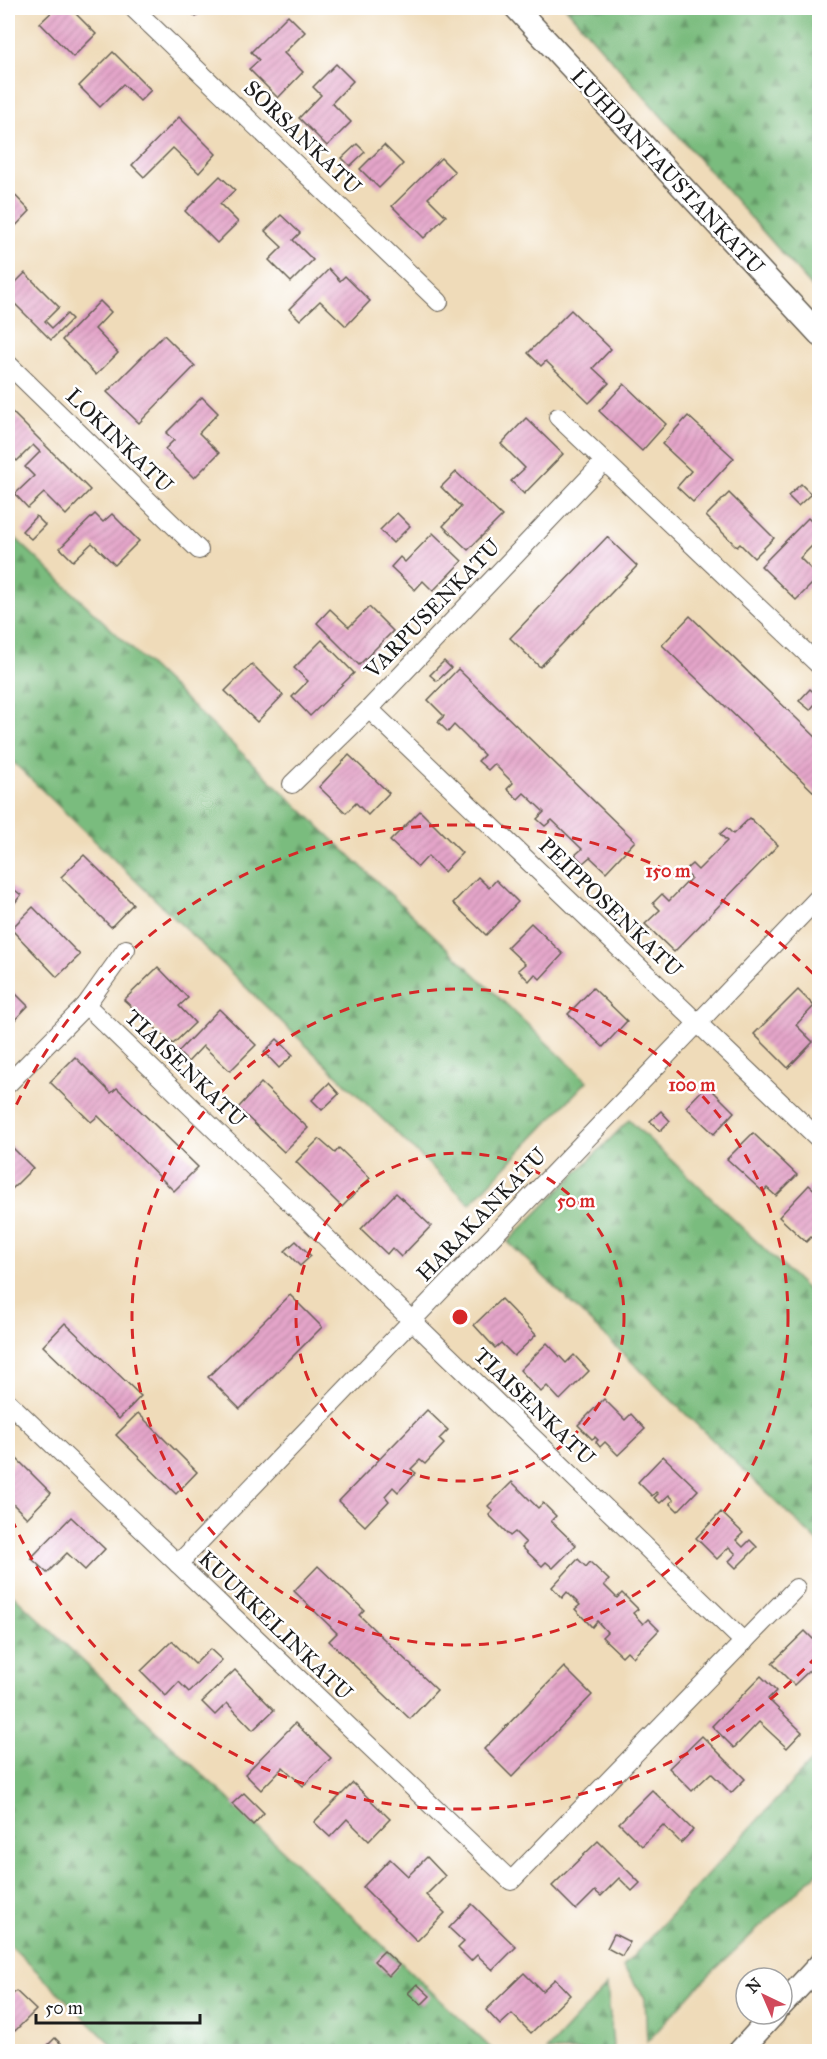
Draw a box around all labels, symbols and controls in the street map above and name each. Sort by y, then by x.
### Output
street label: LUHDANTAUSTANKATU [565,63,771,280]
street label: SORSANKATU [238,74,368,201]
street label: LOKINKATU [60,382,179,499]
street label: VARPUSENKATU [358,533,506,684]
street label: PEIPPOSENKATU [533,832,688,983]
text: 150 m [646,860,691,882]
street label: TIAISENKATU [119,1004,252,1133]
text: 100 m [669,1074,716,1096]
street label: HARAKANKATU [411,1141,552,1287]
text: 50 m [557,1190,596,1212]
centre of rings [450,1307,470,1327]
street label: TIAISENKATU [468,1342,601,1471]
street label: KUUKKELINKATU [193,1545,359,1706]
north arrow [734,1966,794,2026]
text: N [742,1974,766,1997]
scale bar [36,1987,200,2025]
text: 50 m [45,1997,83,2019]

